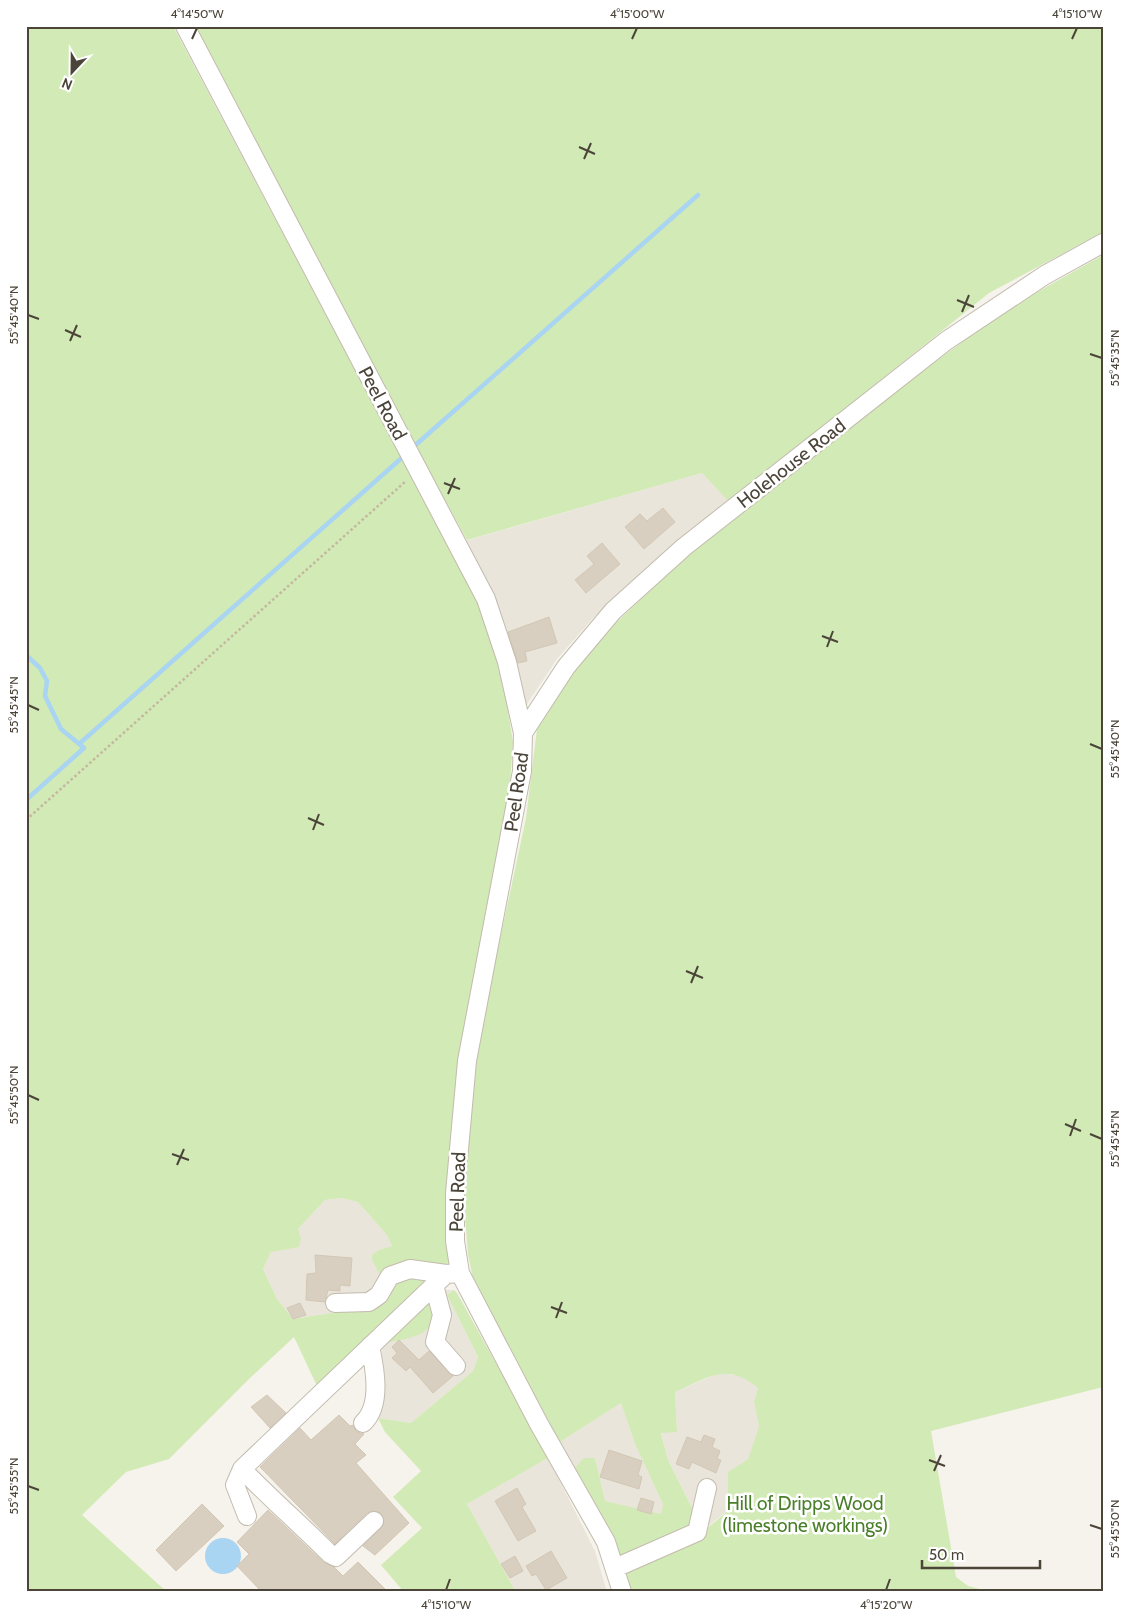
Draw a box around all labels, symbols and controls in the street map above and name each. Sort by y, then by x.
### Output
text: 4°14'50"W [170,6,224,21]
text: 4°15'00"W [610,6,665,21]
text: 4°15'10"W [1052,6,1103,21]
north arrow [48,48,98,98]
text: N [59,74,75,94]
text: 55°45'40"N [6,285,21,345]
text: 55°45'35"N [1107,330,1122,386]
street label: Peel Road [354,362,412,444]
street label: Holehouse Road [732,414,850,513]
text: 55°45'45"N [6,676,21,734]
text: 55°45'40"N [1107,719,1122,779]
street label: Peel Road [500,751,533,833]
text: 55°45'50"N [6,1066,21,1124]
text: 55°45'45"N [1107,1110,1122,1168]
street label: Peel Road [445,1152,470,1232]
text: 55°45'55"N [6,1458,21,1514]
park label: Hill of Dripps Wood (limestone workings) [722,1492,888,1537]
text: 55°45'50"N [1107,1500,1122,1558]
scale bar [922,1538,1039,1570]
text: 50 m [929,1546,964,1564]
text: 4°15'10"W [421,1597,472,1612]
text: 4°15'20"W [860,1597,913,1612]

